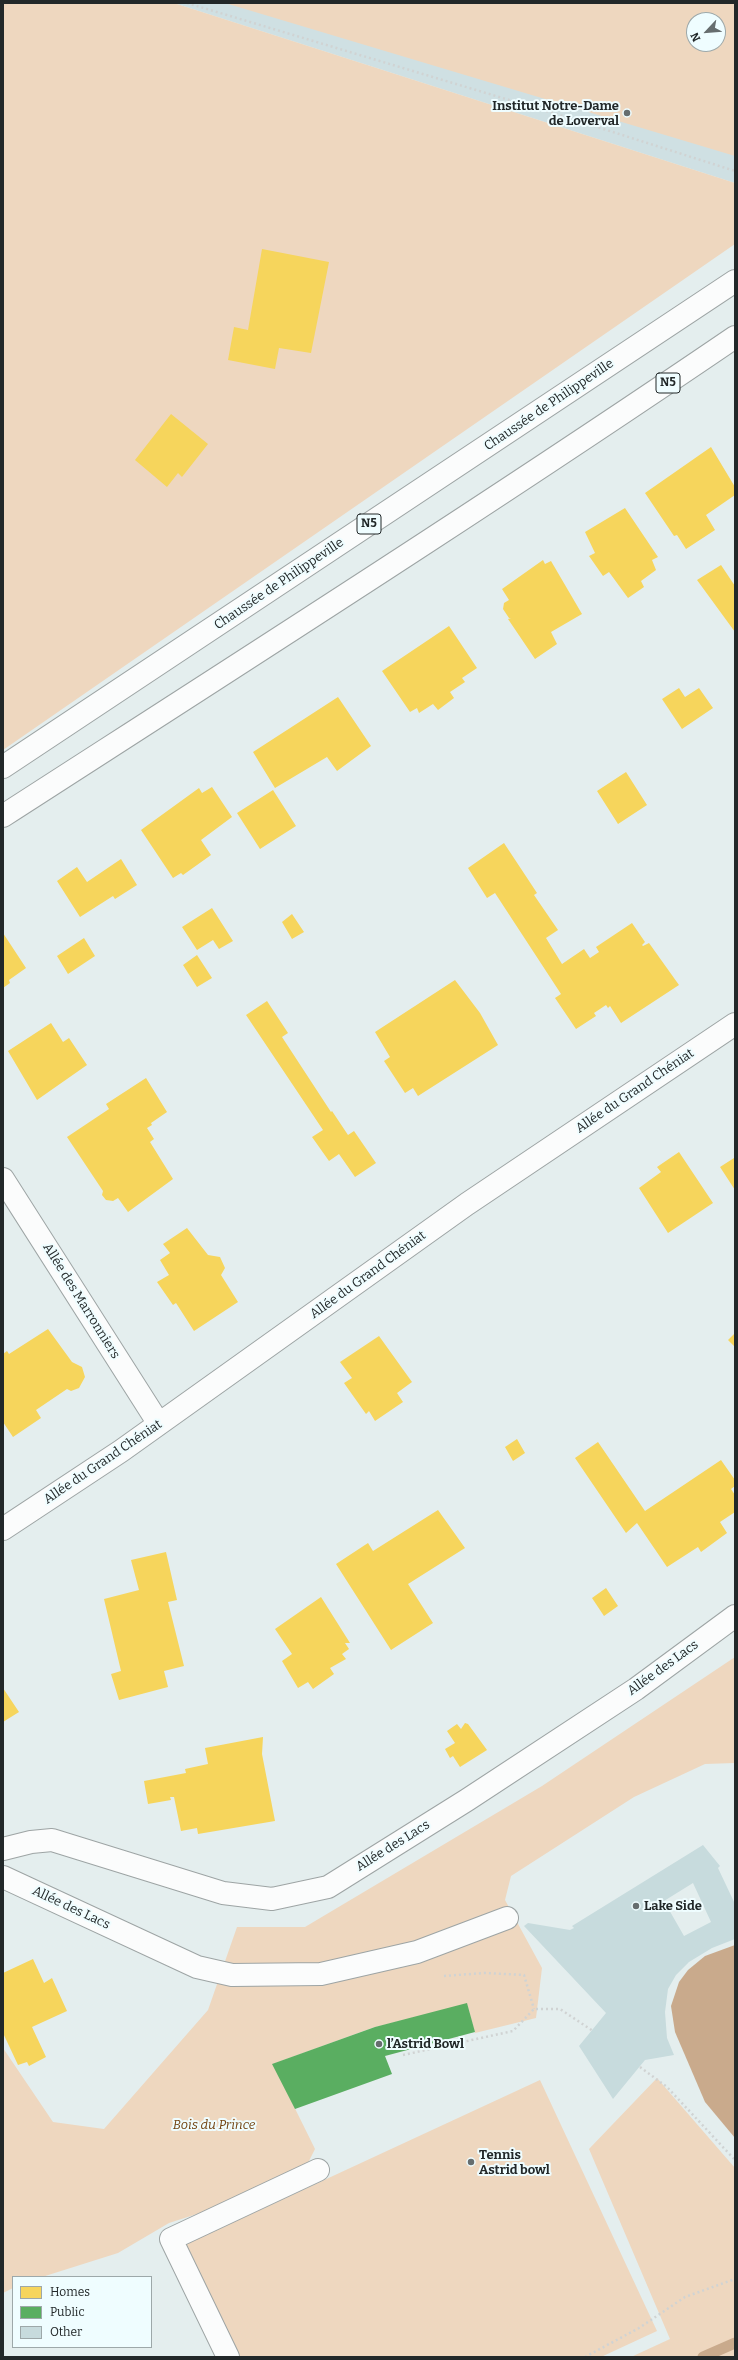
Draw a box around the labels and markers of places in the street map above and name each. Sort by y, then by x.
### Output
place label: Institut Notre-Dame de Loverval [492,98,619,129]
marker: Institut Notre-Dame de Loverval [622,108,632,118]
place label: Lake Side [644,1898,702,1914]
marker: Lake Side [631,1901,641,1911]
place label: l’Astrid Bowl [387,2036,464,2052]
marker: l’Astrid Bowl [374,2039,384,2049]
place label: Tennis Astrid bowl [479,2147,550,2178]
marker: Tennis Astrid bowl [466,2157,476,2167]

